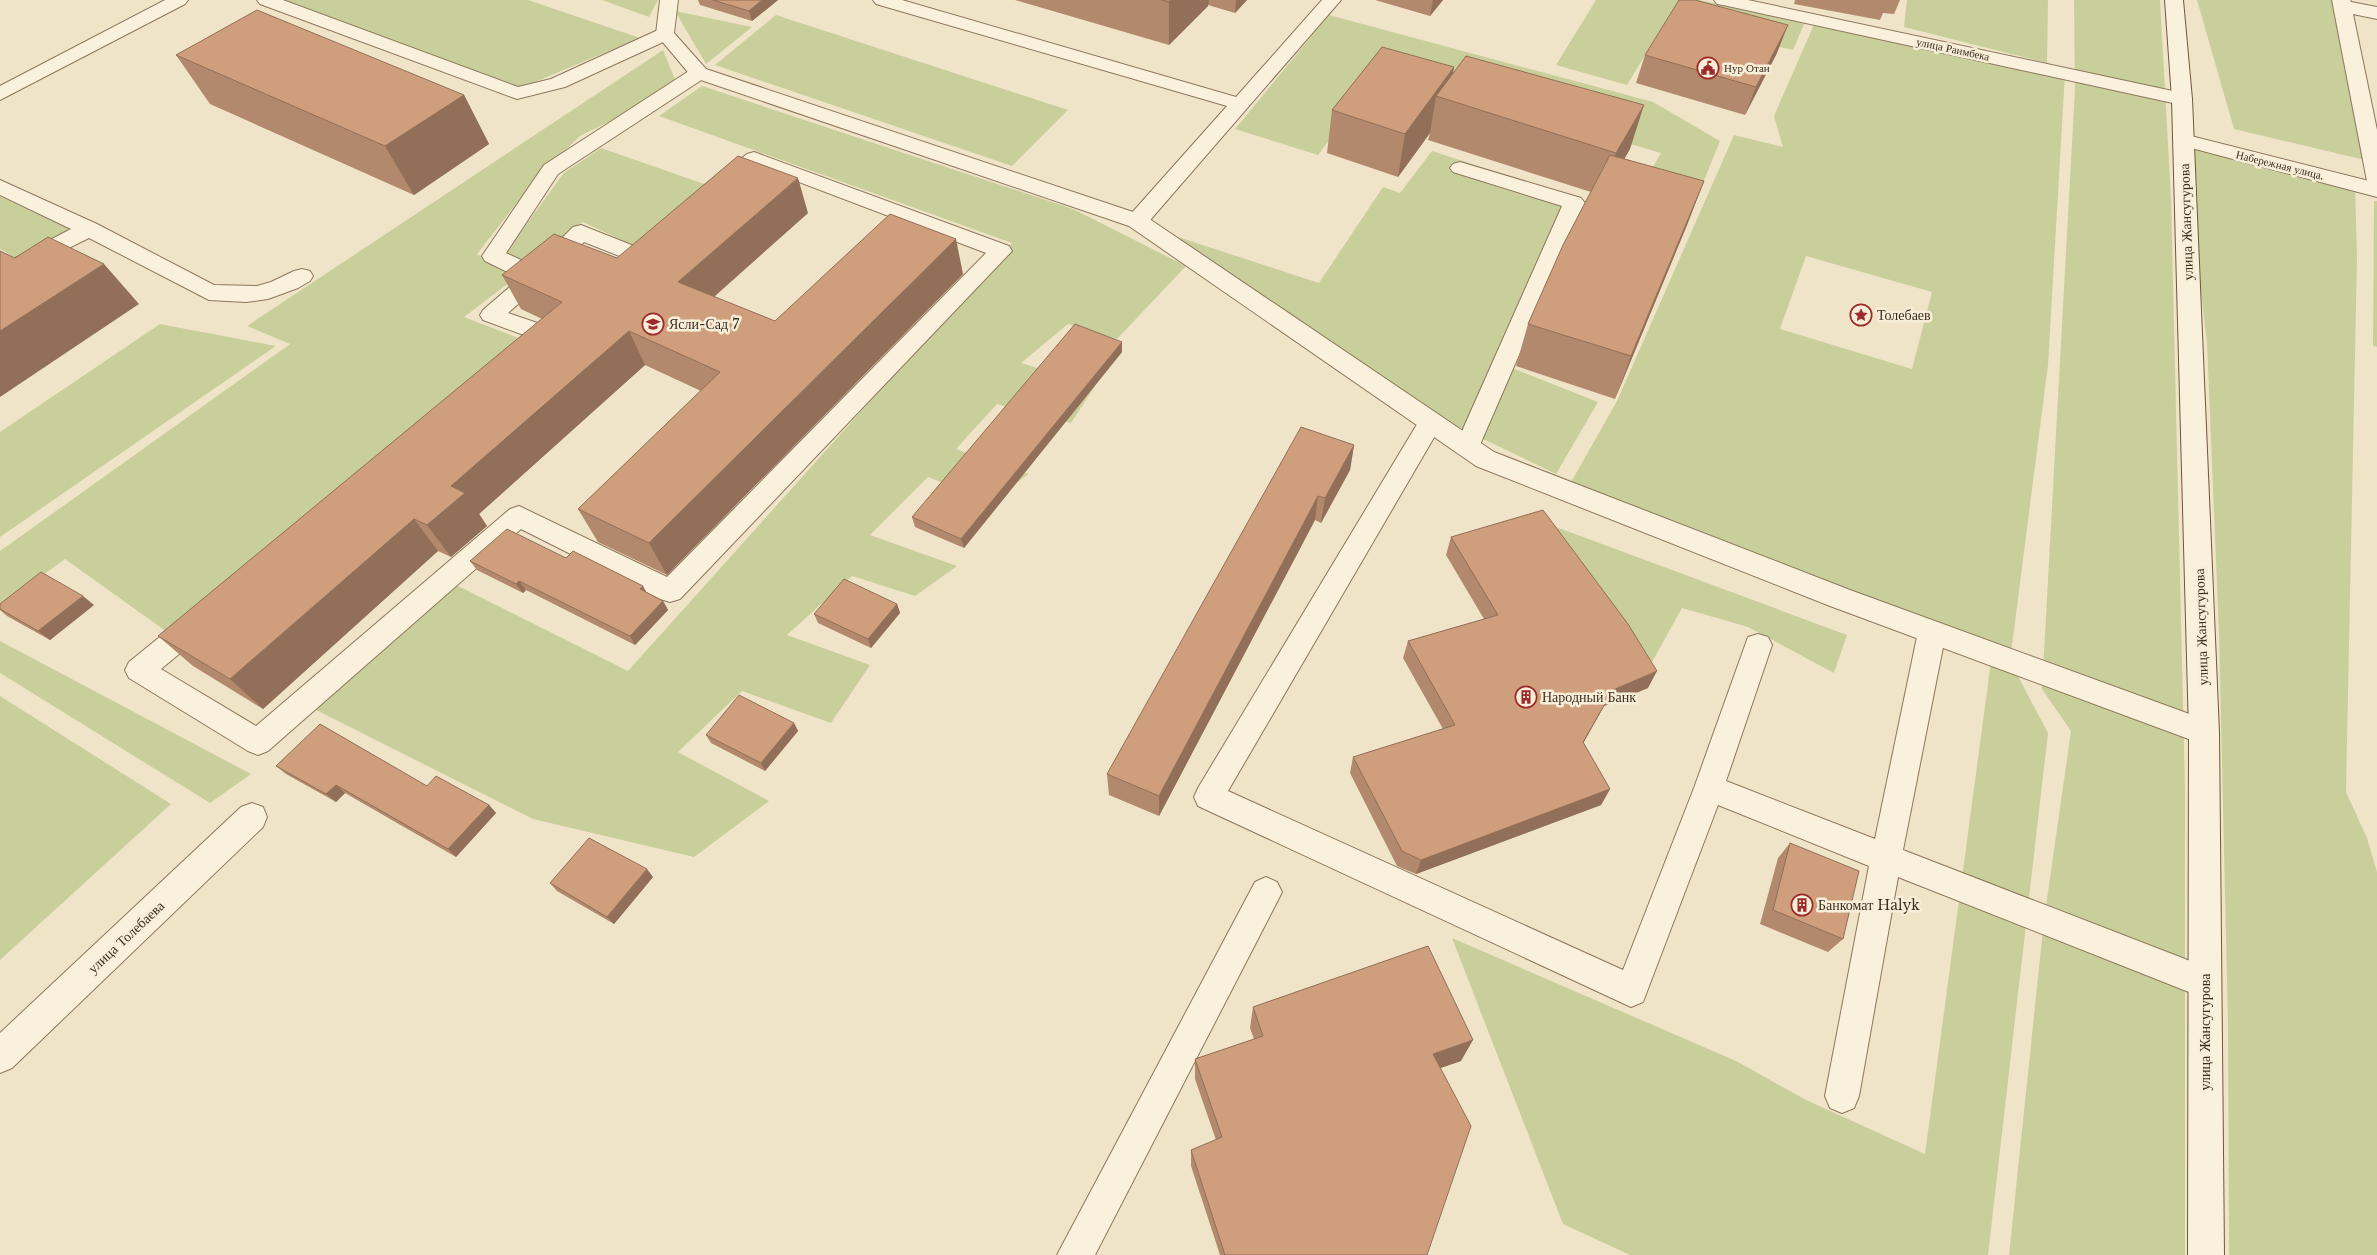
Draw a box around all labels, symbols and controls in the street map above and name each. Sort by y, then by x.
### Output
street label: улица Раимбека [1915,34,1991,64]
public building icon: Нур Отан [1696,56,1720,80]
place label: Нур Отан [1724,61,1770,75]
street label: Набережная улица. [2235,147,2326,183]
street label: улица Жансугурова [2175,162,2197,281]
place icon: Толебаев [1849,303,1873,327]
place label: Толебаев [1877,306,1931,324]
school or university icon: Ясли-Сад 7 [641,312,665,336]
place label: Ясли-Сад 7 [669,315,740,333]
street label: улица Жансугурова [2190,567,2212,686]
building icon: Народный Банк [1514,685,1538,709]
place label: Народный Банк [1542,688,1636,706]
building icon: Банкомат Halyk [1790,893,1814,917]
street label: улица Толебаева [84,896,169,977]
place label: Банкомат Halyk [1818,896,1920,914]
street label: улица Жансугурова [2196,973,2214,1090]

